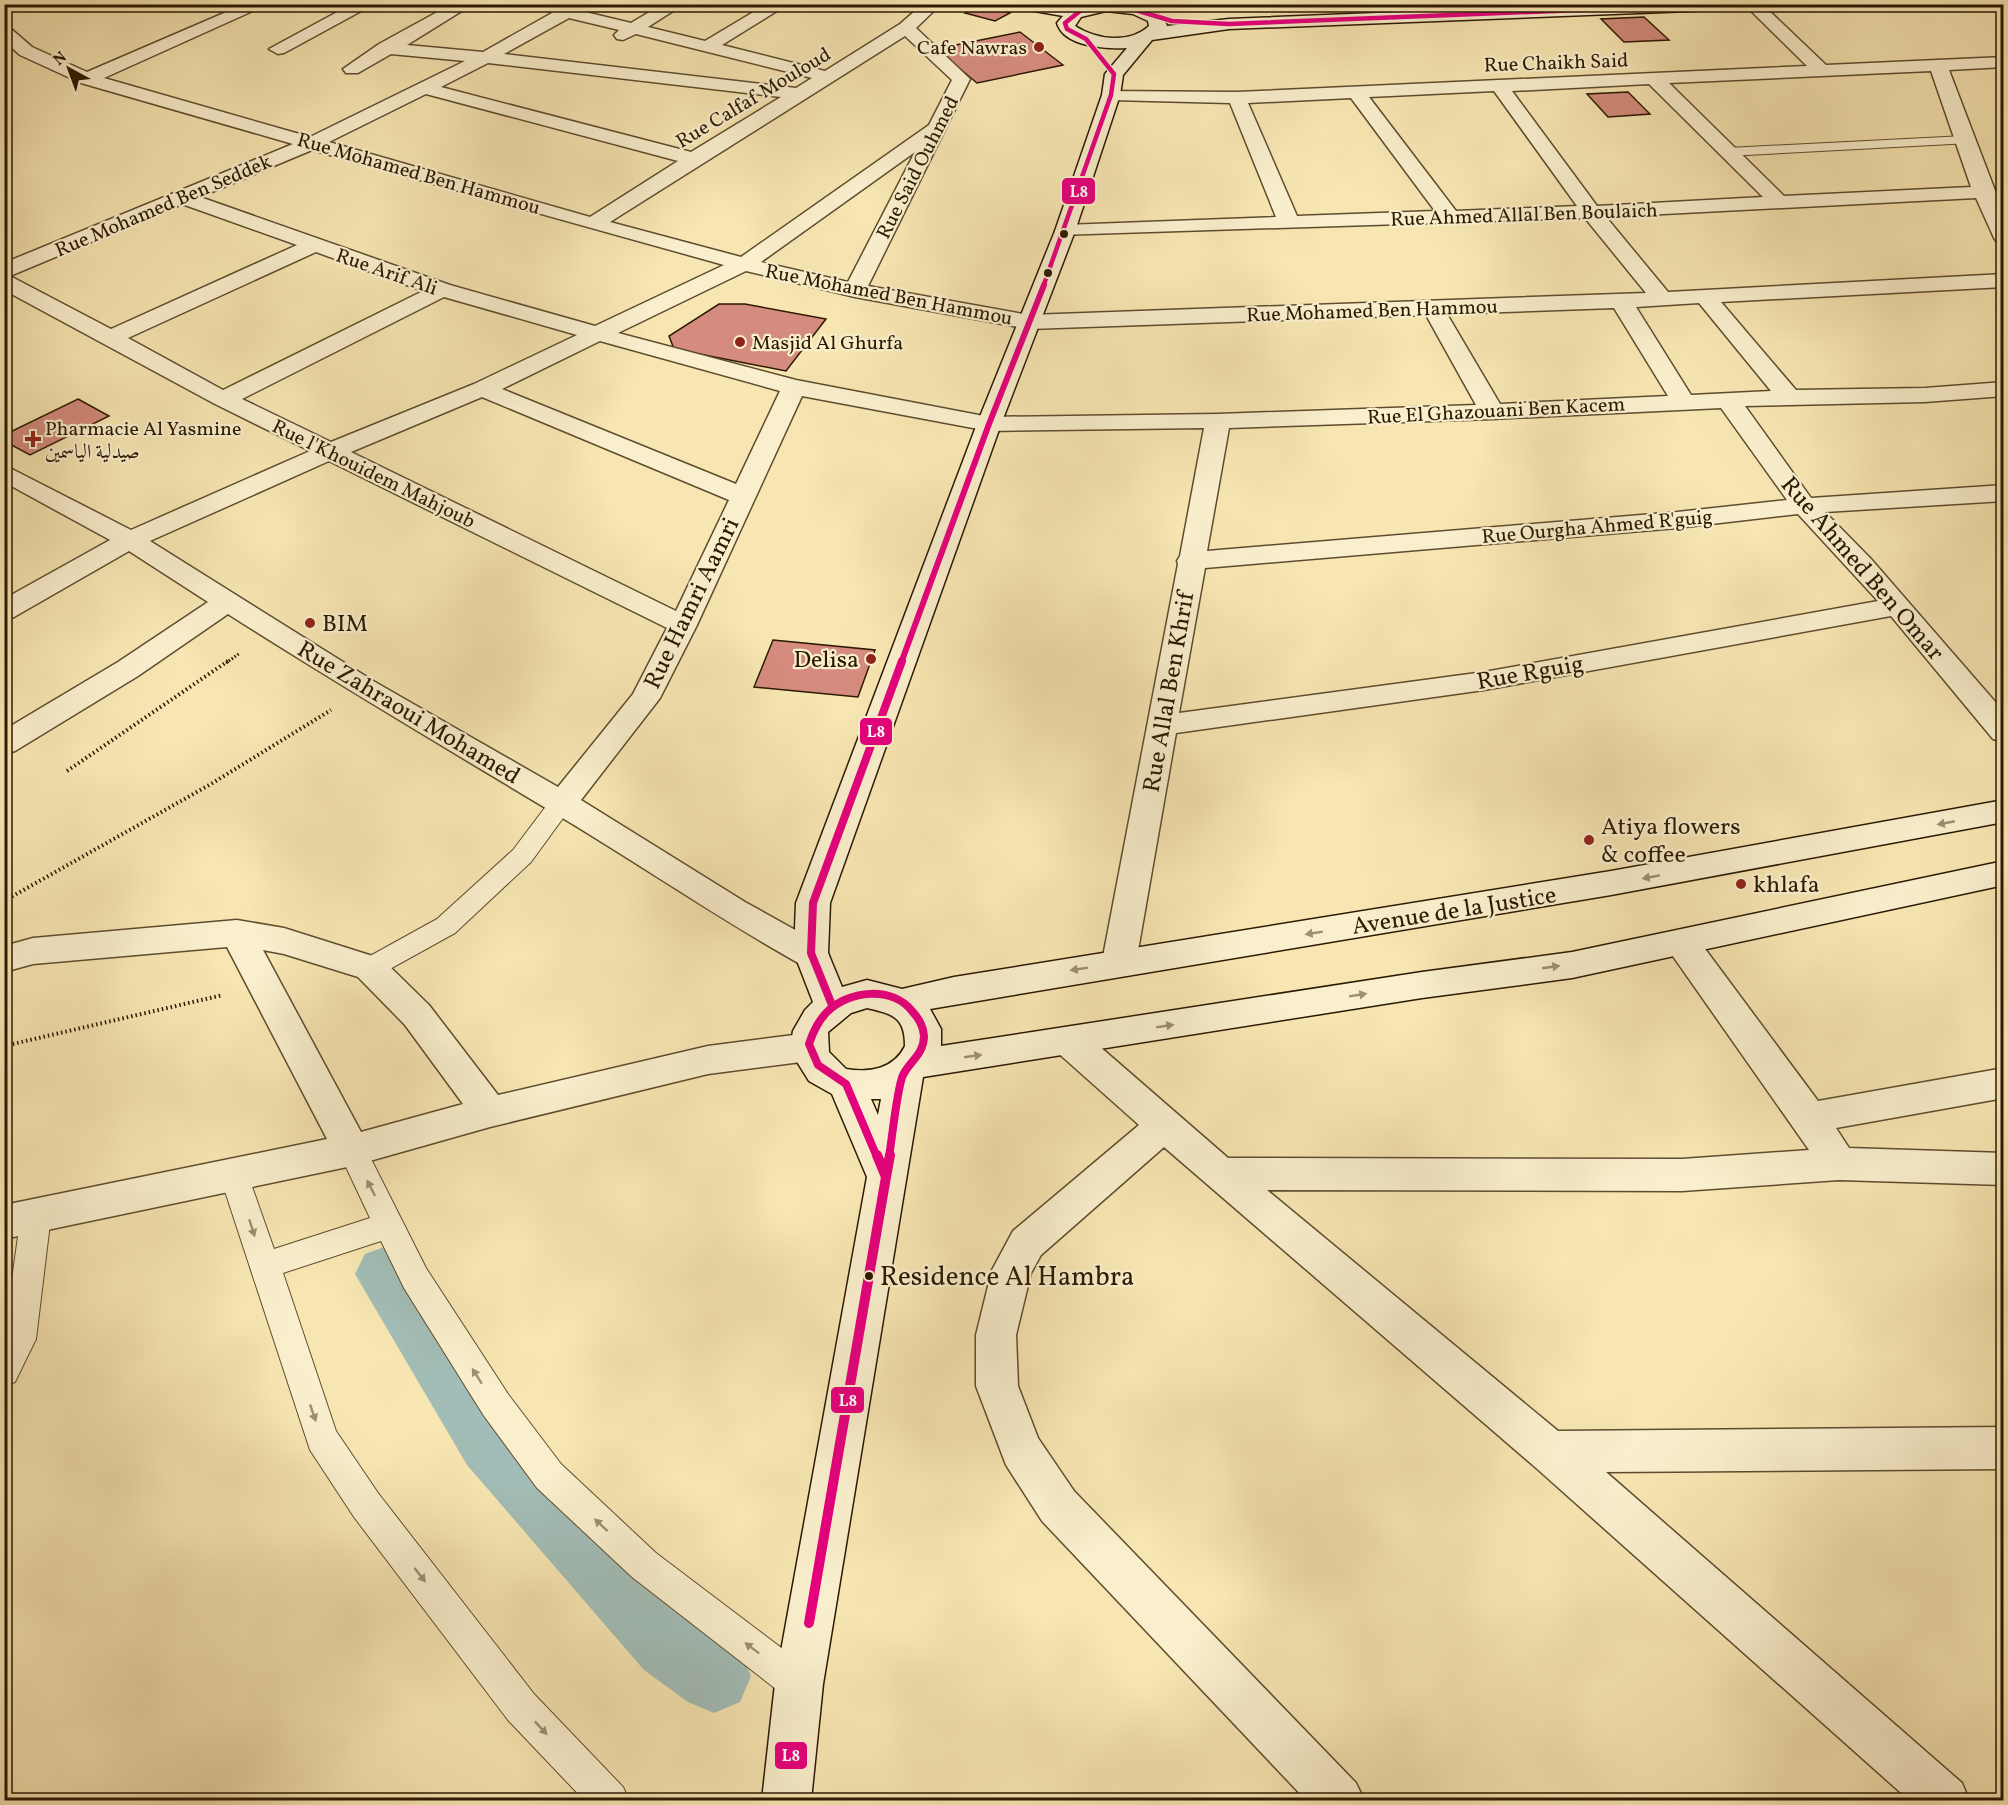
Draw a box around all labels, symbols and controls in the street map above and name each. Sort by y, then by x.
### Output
place label: Cafe Nawras [917,35,1027,63]
north arrow [39,39,99,99]
marker: Cafe Nawras [1032,40,1046,54]
street label: Rue Calfaf Mouloud [671,41,837,156]
text: N [49,47,72,71]
street label: Rue Chaikh Said [1483,47,1629,81]
street label: Rue Said Ouhmed [871,92,967,244]
street label: Rue Mohamed Ben Hammou [294,127,543,223]
street label: Rue Mohamed Ben Seddek [51,148,276,265]
line badge: L8 [1061,177,1096,205]
text: L8 [1070,182,1088,204]
street label: Rue Ahmed Allal Ben Boulaich [1390,197,1658,235]
unlabelled marker [1058,228,1070,240]
street label: Rue Arif Ali [332,242,441,303]
street label: Rue Mohamed Ben Hammou [762,258,1015,334]
unlabelled marker [1042,267,1054,279]
street label: Rue Mohamed Ben Hammou [1246,294,1498,330]
place label: Masjid Al Ghurfa [752,330,903,358]
marker: Masjid Al Ghurfa [733,335,747,349]
street label: Rue El Ghazouani Ben Kacem [1366,391,1626,433]
street label: Rue l'Khouidem Mahjoub [267,413,480,536]
place label: Pharmacie Al Yasmine صيدلية الياسمين [45,416,241,467]
marker: Pharmacie Al Yasmine صيدلية الياسمين [26,432,40,446]
street label: Rue Ahmed Ben Omar [1772,470,1951,669]
street label: Rue Ourgha Ahmed R'guig [1481,504,1714,552]
street label: Rue Hamri Aamri [637,512,749,695]
street label: Rue Allal Ben Khrif [1136,587,1205,795]
place label: BIM [322,608,368,642]
marker: BIM [303,616,317,630]
street label: Rue Zahraoui Mohamed [290,634,526,794]
place label: Delisa [793,644,859,678]
street label: Rue Rguig [1474,648,1586,700]
marker: Delisa [864,652,878,666]
line badge: L8 [859,717,893,746]
text: L8 [867,722,885,744]
place label: Atiya flowers & coffee [1601,811,1740,873]
one-way arrow [1936,819,1955,828]
marker: Atiya flowers & coffee [1582,833,1596,847]
place label: khlafa [1753,869,1820,903]
one-way arrow [1642,873,1661,882]
marker: khlafa [1734,877,1748,891]
street label: Avenue de la Justice [1350,879,1559,945]
one-way arrow [1304,929,1323,938]
one-way arrow [1542,963,1561,972]
one-way arrow [1070,965,1089,974]
one-way arrow [1349,990,1368,999]
one-way arrow [1156,1021,1175,1030]
one-way arrow [963,1051,982,1060]
one-way arrow [366,1180,376,1197]
one-way arrow [247,1219,257,1237]
place label: Residence Al Hambra [880,1259,1135,1297]
marker: Residence Al Hambra [863,1270,875,1282]
one-way arrow [472,1368,483,1384]
line badge: L8 [830,1386,865,1414]
text: L8 [839,1391,857,1413]
one-way arrow [309,1404,319,1422]
one-way arrow [594,1518,609,1532]
one-way arrow [414,1567,427,1583]
one-way arrow [745,1643,760,1655]
one-way arrow [534,1720,548,1735]
line badge: L8 [774,1741,808,1770]
text: L8 [782,1746,800,1768]

